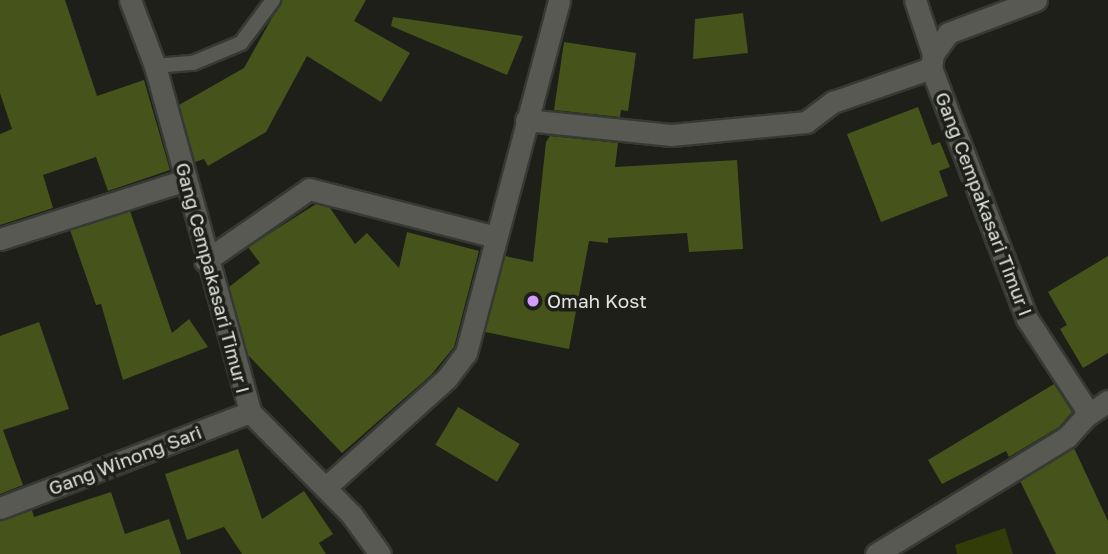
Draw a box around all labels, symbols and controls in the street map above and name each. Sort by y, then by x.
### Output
street label: Gang Cempakasari Timur I [931,89,1037,319]
street label: Gang Cempakasari Timur I [171,160,255,396]
place label: Omah Kost [547,290,647,312]
marker: Omah Kost [525,293,541,309]
street label: Gang Winong Sari [45,420,205,500]

